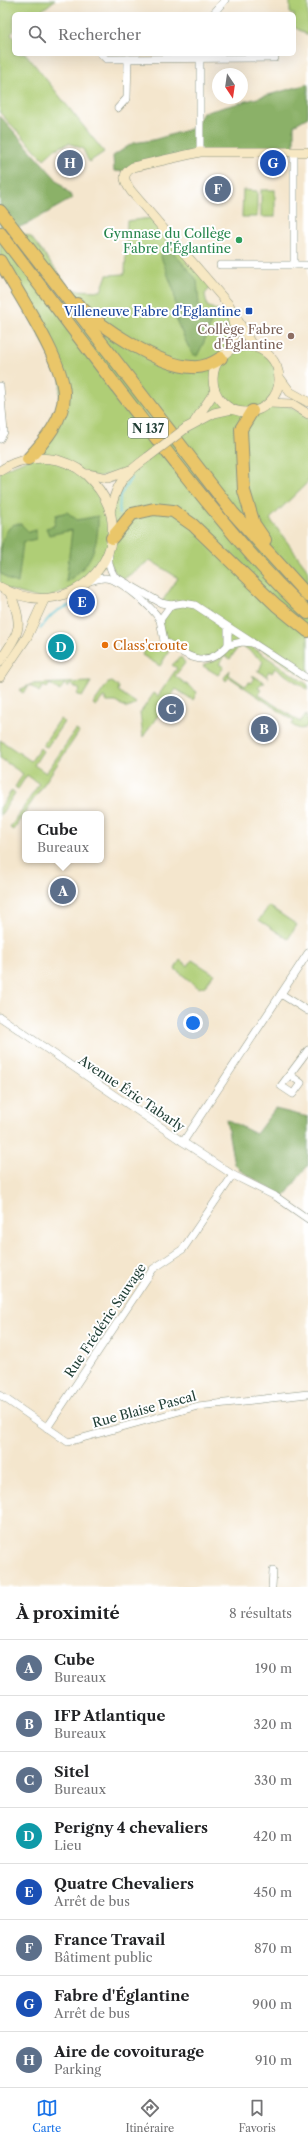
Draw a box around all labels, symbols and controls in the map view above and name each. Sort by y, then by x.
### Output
search box [12,12,296,56]
icon: search [26,23,48,45]
text: Rechercher [58,25,141,44]
north arrow [212,68,248,104]
pin: H [57,148,83,178]
pin: G [260,148,286,178]
pin: F [205,174,231,204]
place label: Gymnase du Collège Fabre d'Églantine [103,225,231,256]
marker: Gymnase du Collège Fabre d'Églantine [234,235,244,245]
place label: Villeneuve Fabre d'Eglantine [63,303,241,319]
marker: Villeneuve Fabre d'Eglantine [244,306,254,316]
place label: Collège Fabre d'Églantine [197,321,283,352]
marker: Collège Fabre d'Églantine [286,331,296,341]
road number: N 137 [128,418,168,438]
pin: E [69,587,95,617]
pin: D [48,632,74,662]
place label: Class'croute [113,637,188,653]
marker: Class'croute [100,640,110,650]
pin: C [158,694,184,724]
pin: B [251,714,277,744]
popup [22,811,104,863]
text: Cube [37,820,78,839]
text: Bureaux [37,839,89,855]
pin: A [50,876,76,906]
your location [183,1013,203,1033]
street label: Avenue Éric Tabarly [75,1051,189,1135]
street label: Rue Frédéric Sauvage [61,1260,149,1380]
street label: Rue Blaise Pascal [90,1387,198,1431]
text: À proximité [16,1603,120,1623]
text: 8 résultats [229,1605,292,1621]
text: Cube [54,1650,95,1669]
text: A [24,1660,34,1676]
text: 190 m [255,1660,292,1676]
text: Bureaux [54,1669,106,1685]
text: IFP Atlantique [54,1706,165,1725]
text: B [24,1716,34,1732]
text: 320 m [254,1716,292,1732]
text: Bureaux [54,1725,106,1741]
text: Sitel [54,1762,89,1781]
text: C [24,1772,34,1788]
text: 330 m [254,1772,292,1788]
text: Bureaux [54,1781,106,1797]
text: Perigny 4 chevaliers [54,1818,208,1837]
text: D [23,1828,35,1844]
text: 420 m [253,1828,292,1844]
text: Lieu [54,1837,82,1853]
text: Quatre Chevaliers [54,1874,194,1893]
text: E [24,1884,34,1900]
text: 450 m [254,1884,292,1900]
text: Arrêt de bus [54,1893,130,1909]
text: France Travail [54,1930,165,1949]
text: F [25,1940,33,1956]
text: 870 m [254,1940,292,1956]
text: Bâtiment public [54,1949,153,1965]
text: Fabre d'Églantine [54,1986,189,2005]
text: G [23,1996,35,2012]
text: 900 m [252,1996,292,2012]
text: Arrêt de bus [54,2005,130,2021]
text: Aire de covoiturage [54,2042,204,2061]
text: H [23,2052,35,2068]
text: 910 m [255,2052,292,2068]
text: Parking [54,2061,101,2077]
tab: Carte [32,2097,61,2135]
tab: Itinéraire [125,2097,174,2135]
tab: Favoris [238,2097,276,2135]

